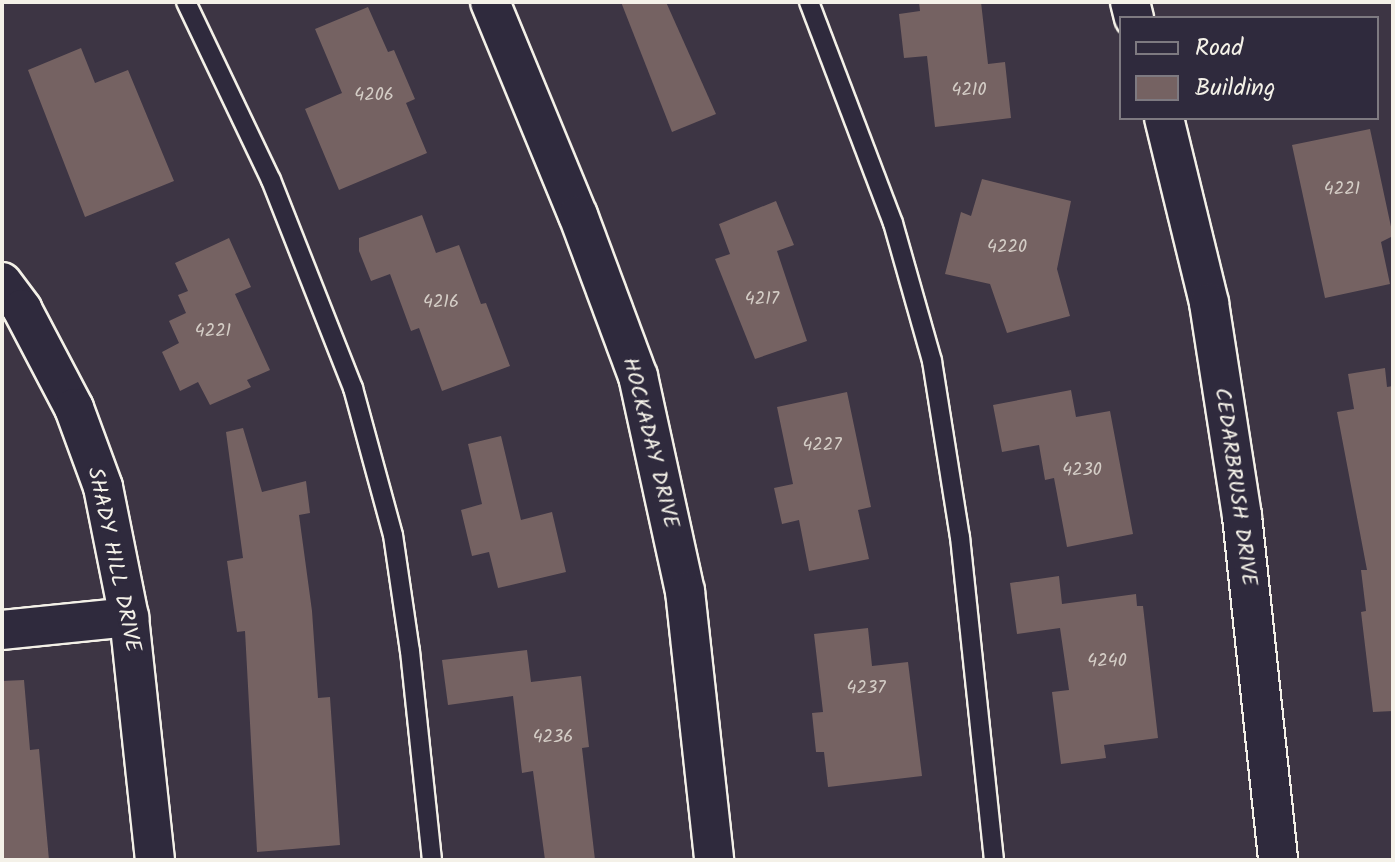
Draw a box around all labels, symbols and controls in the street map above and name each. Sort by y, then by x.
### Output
legend [1119,16,1379,120]
text: Road [1195,29,1243,68]
text: Building [1195,69,1275,108]
house number: 4210 [951,80,987,102]
house number: 4206 [354,85,394,107]
house number: 4221 [1324,179,1360,201]
house number: 4220 [987,237,1027,259]
house number: 4217 [745,289,779,311]
house number: 4216 [423,292,459,314]
house number: 4221 [195,321,231,343]
street label: HOCKADAY DRIVE [616,355,684,531]
street label: CEDARBRUSH DRIVE [1208,386,1262,588]
house number: 4227 [802,435,842,457]
house number: 4230 [1062,460,1102,482]
street label: SHADY HILL DRIVE [81,465,145,655]
house number: 4240 [1087,651,1127,673]
house number: 4237 [847,678,885,700]
house number: 4236 [533,727,573,749]

